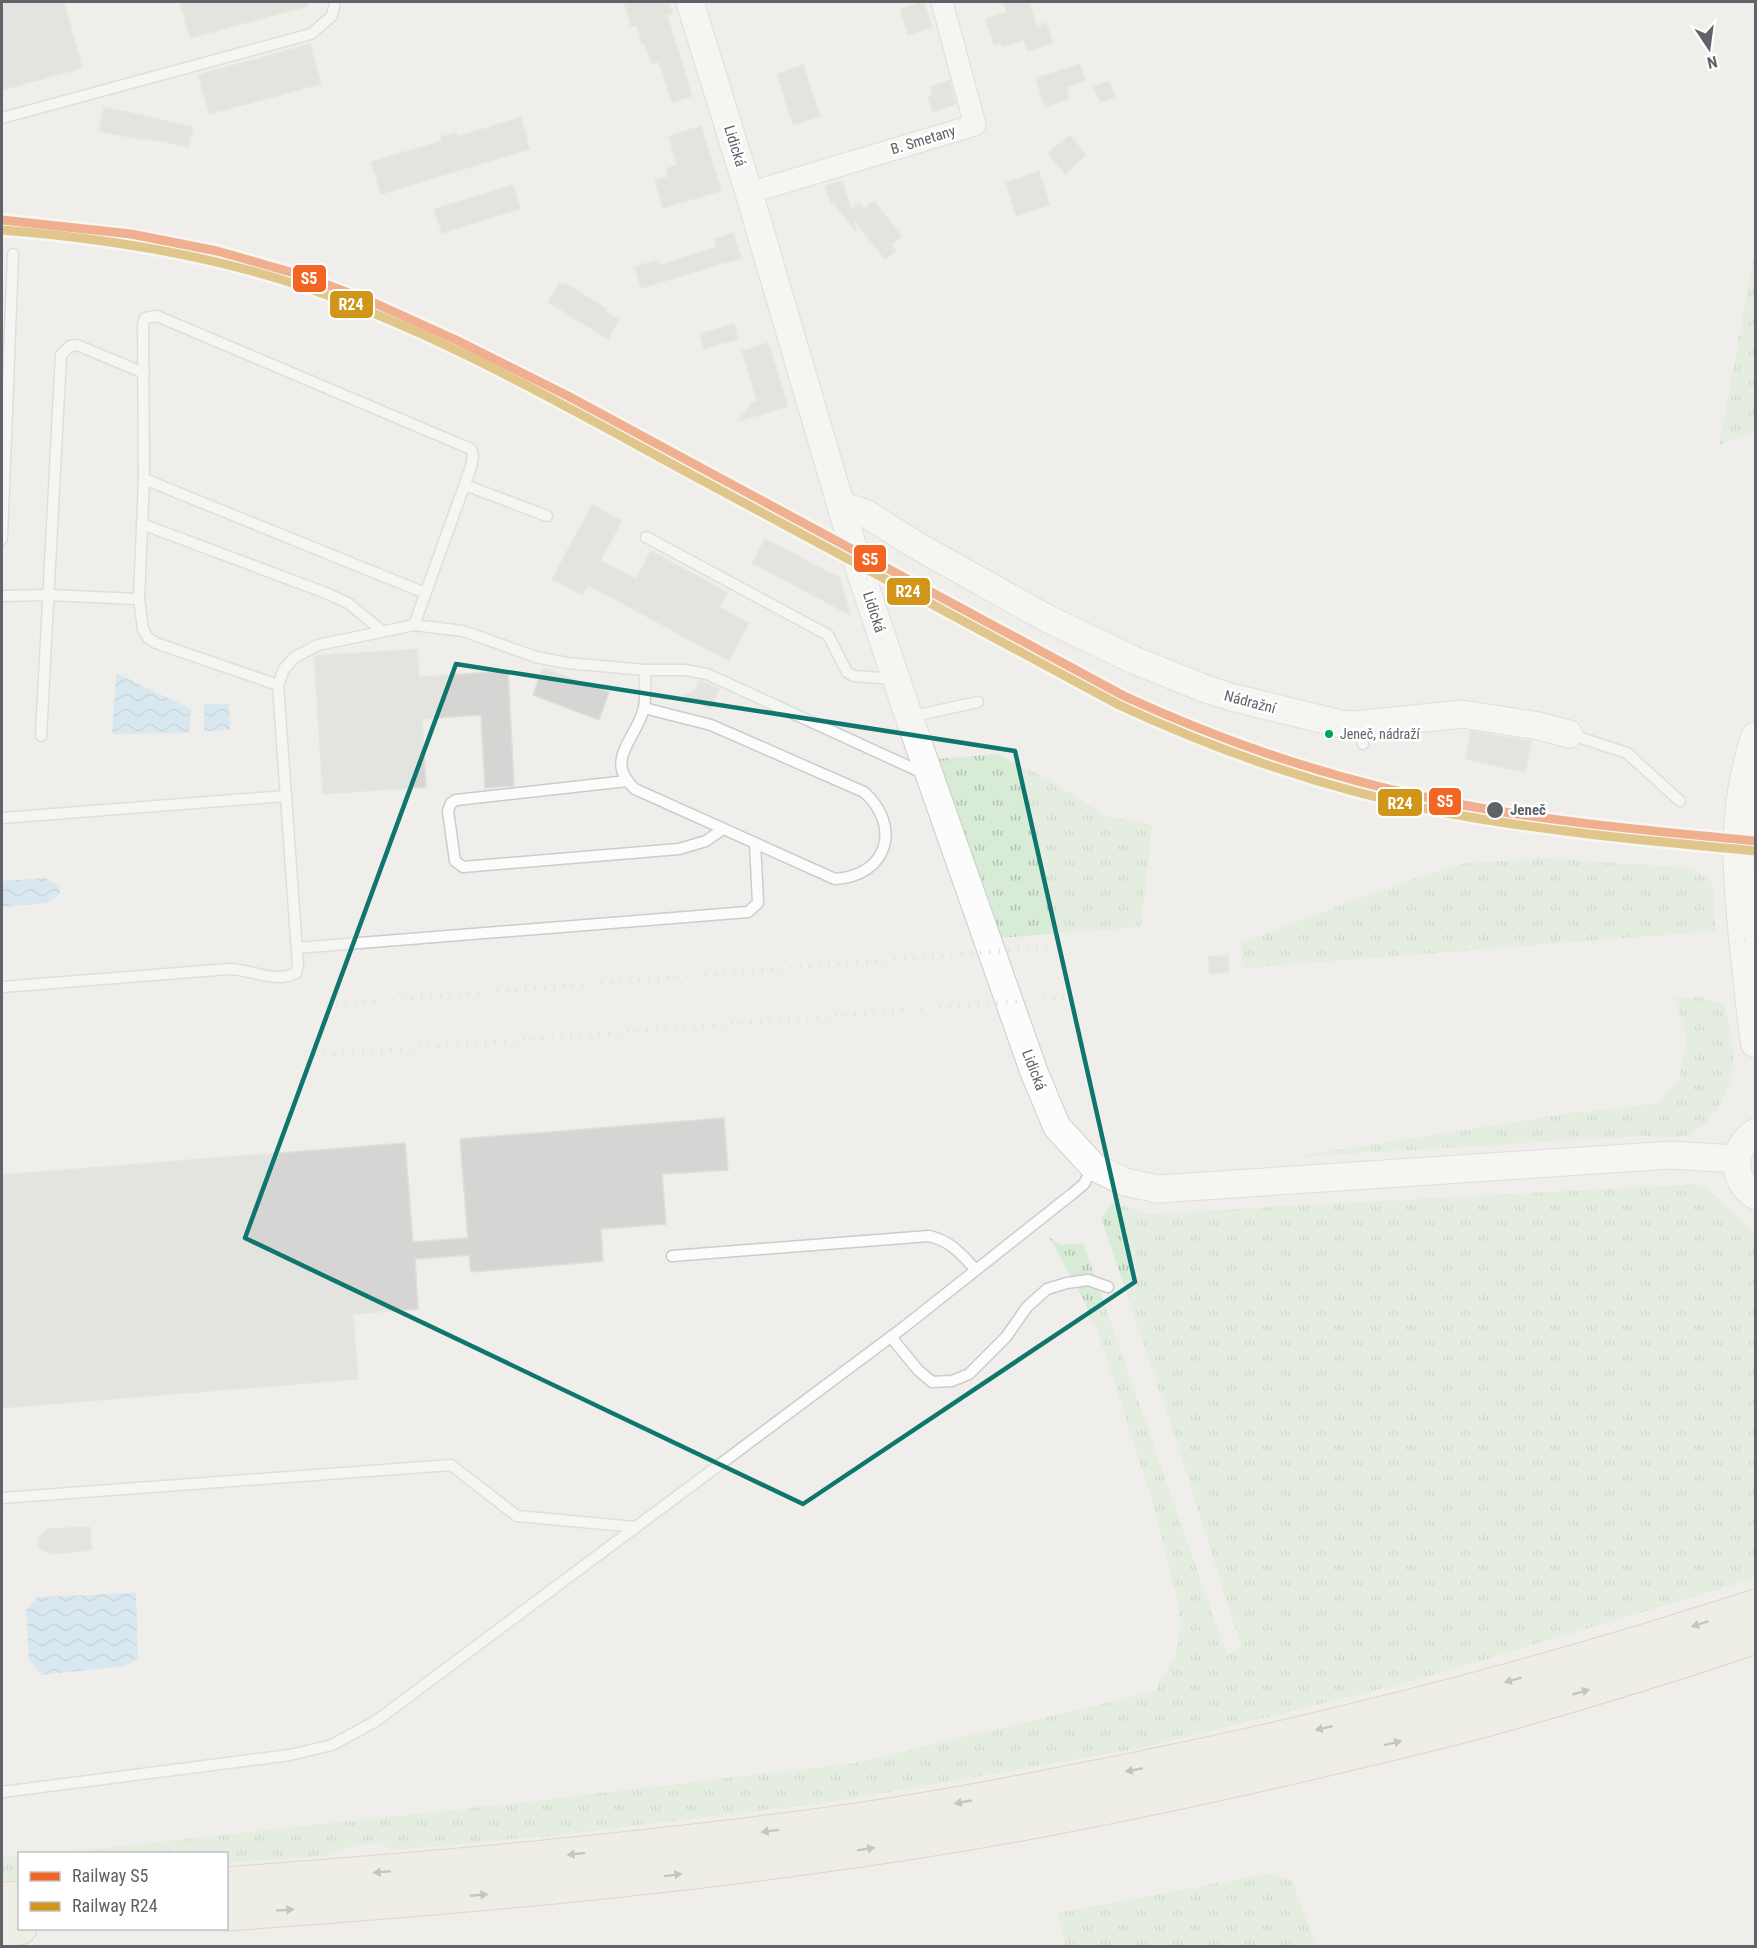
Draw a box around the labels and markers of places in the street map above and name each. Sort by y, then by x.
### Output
place label: Jeneč, nádraží [1340,726,1420,742]
marker: Jeneč, nádraží [1323,728,1335,740]
marker: Jeneč [1485,800,1505,820]
place label: Jeneč [1510,801,1546,819]

